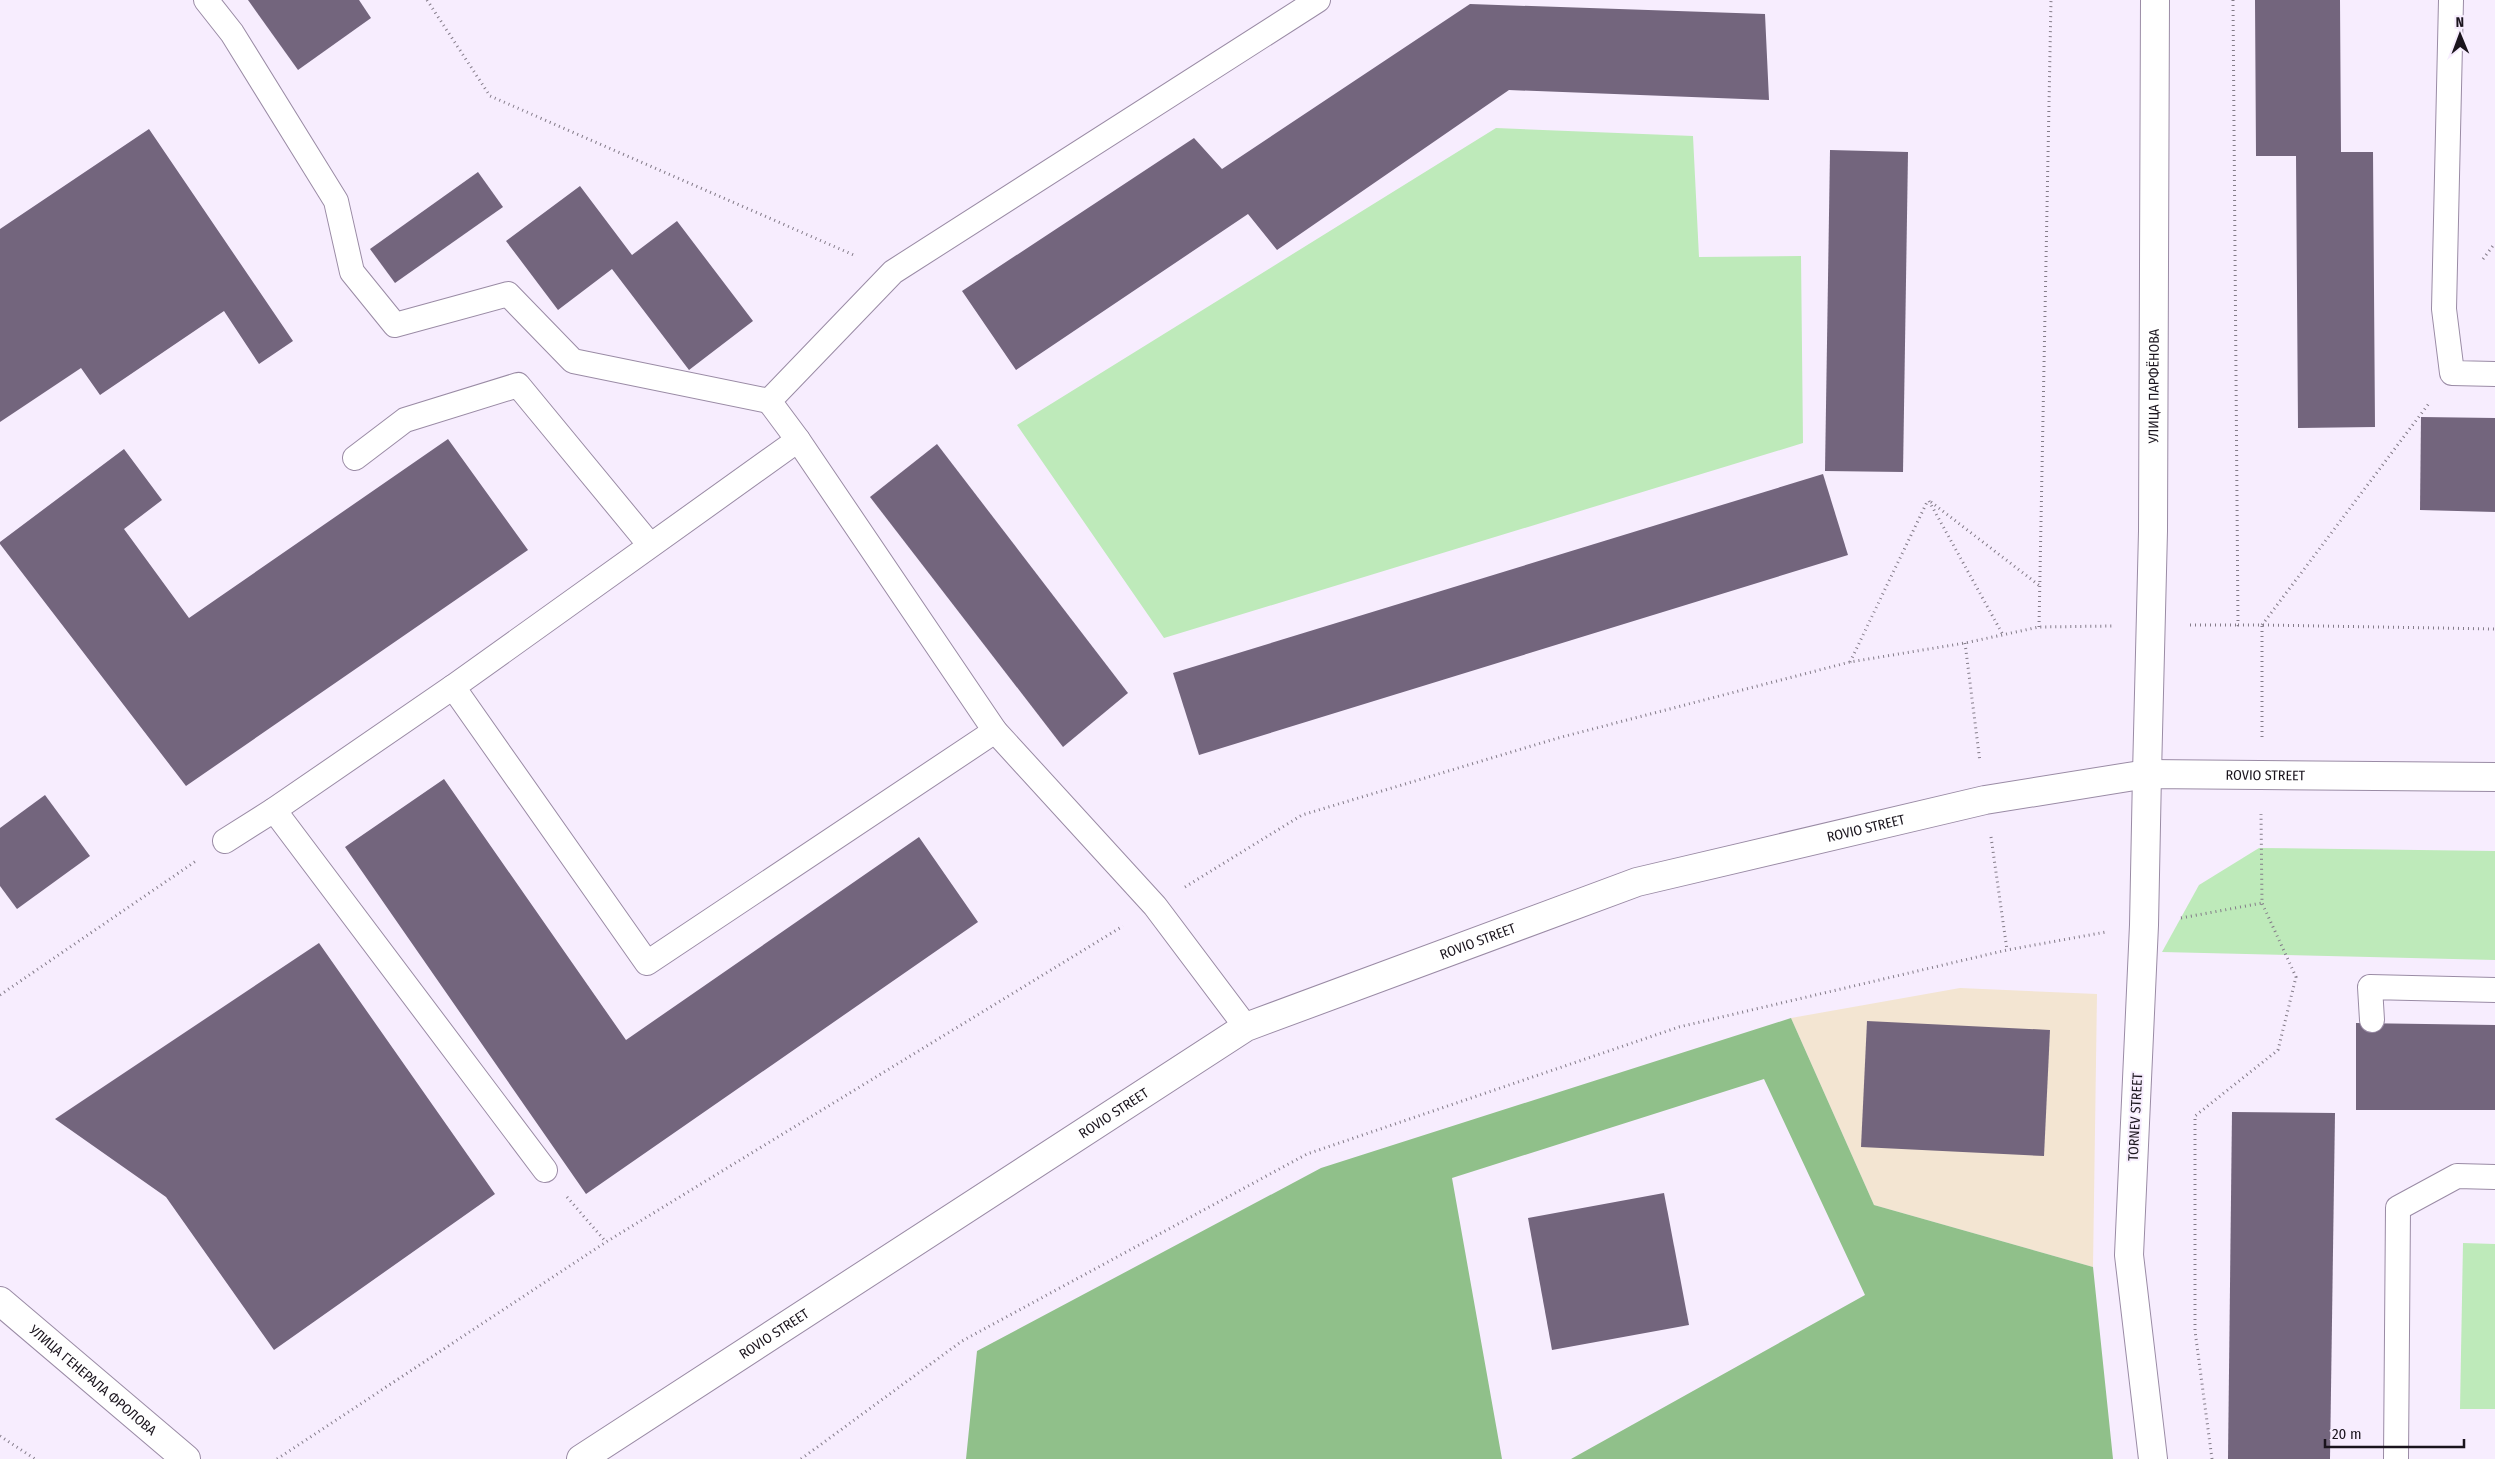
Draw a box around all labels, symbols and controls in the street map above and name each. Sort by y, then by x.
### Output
north arrow [2435,10,2485,60]
text: N [2455,14,2464,31]
street label: УЛИЦА ПАРФЁНОВА [2145,328,2163,444]
street label: ROVIO STREET [2226,767,2306,784]
street label: ROVIO STREET [1825,811,1907,846]
street label: ROVIO STREET [1438,920,1519,963]
street label: TORNEV STREET [2125,1072,2146,1162]
street label: ROVIO STREET [1076,1084,1152,1142]
street label: ROVIO STREET [736,1305,813,1363]
street label: УЛИЦА ГЕНЕРАЛА ФРОЛОВА [25,1321,160,1439]
scale bar [2325,1416,2464,1448]
text: 20 m [2332,1425,2362,1443]

